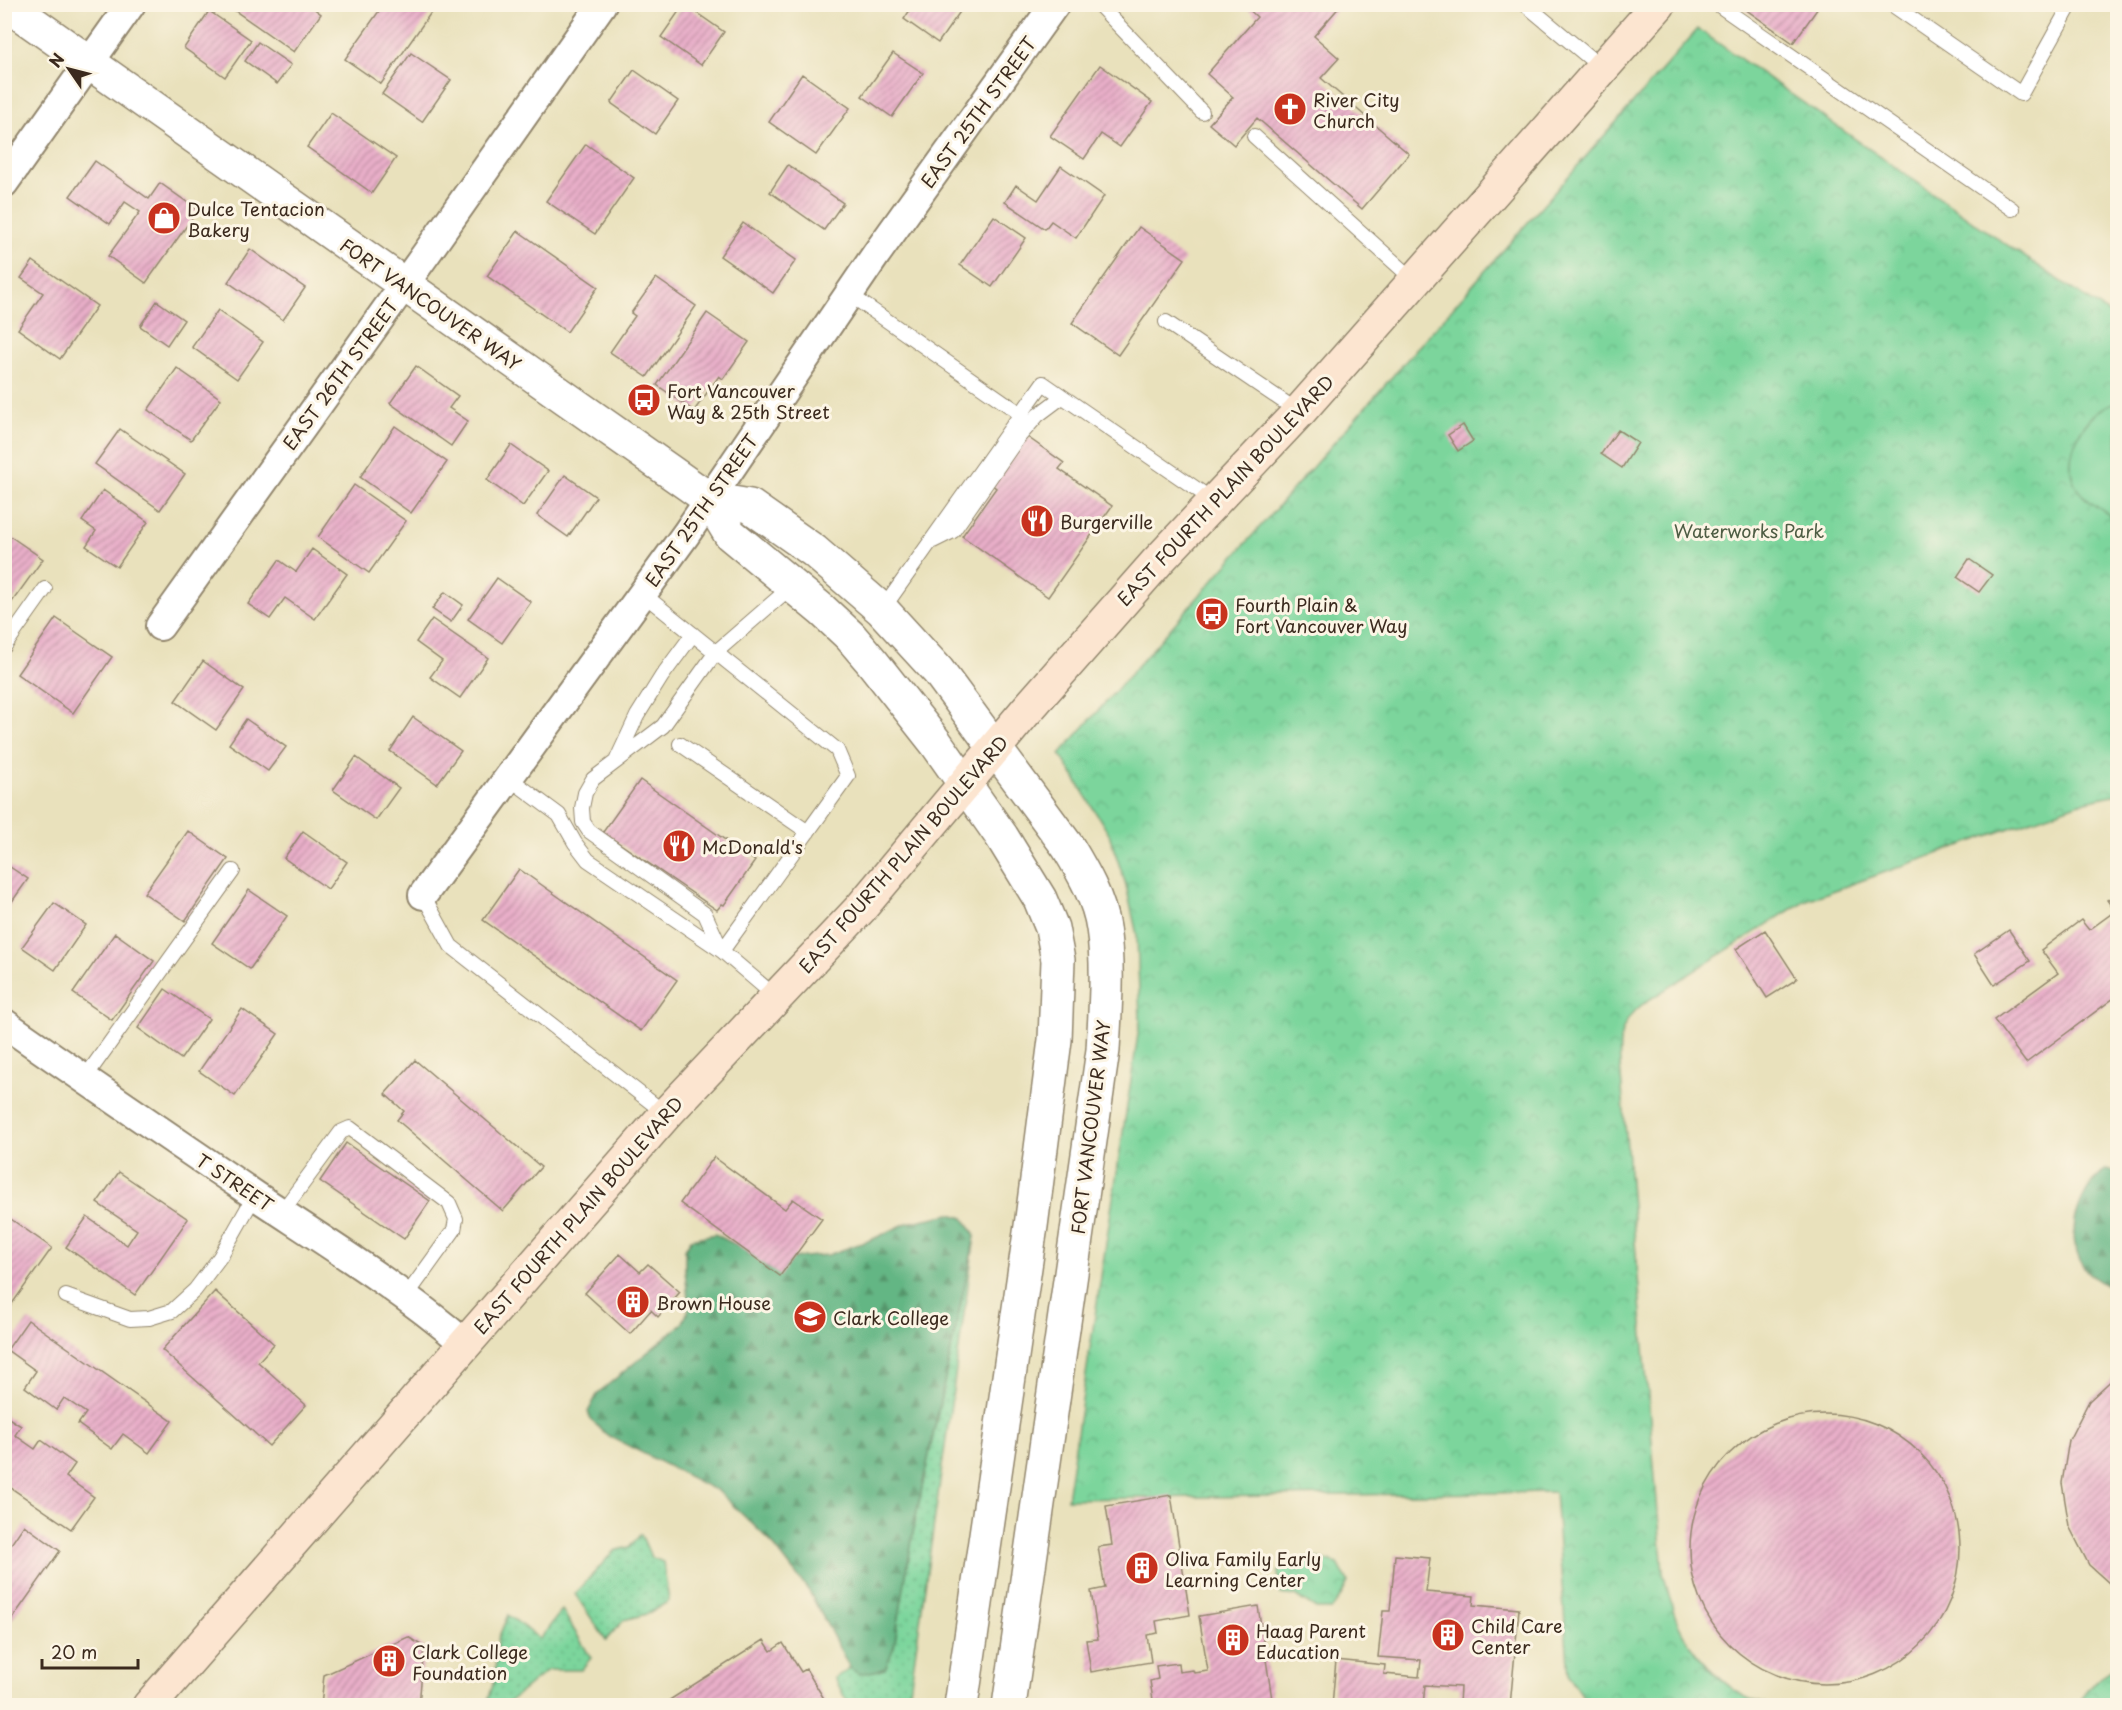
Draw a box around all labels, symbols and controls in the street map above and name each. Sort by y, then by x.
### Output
street label: EAST 25TH STREET [914,30,1043,193]
north arrow [39,39,99,99]
text: N [42,48,69,72]
place label: River City Church [1313,86,1400,134]
church icon: River City Church [1272,91,1308,127]
place label: Dulce Tentacion Bakery [187,195,325,243]
shop icon: Dulce Tentacion Bakery [146,200,182,236]
street label: FORT VANCOUVER WAY [335,231,527,377]
street label: EAST 26TH STREET [276,292,405,455]
street label: EAST FOURTH PLAIN BOULEVARD [1110,368,1340,612]
place label: Fort Vancouver Way & 25th Street [667,377,830,425]
bus stop icon: Fort Vancouver Way & 25th Street [626,382,662,418]
street label: EAST 25TH STREET [638,427,764,592]
restaurant icon: Burgerville [1019,503,1055,539]
place label: Burgerville [1060,508,1153,535]
park label: Waterworks Park [1674,517,1824,544]
place label: Fourth Plain & Fort Vancouver Way [1235,591,1408,639]
bus stop icon: Fourth Plain & Fort Vancouver Way [1194,596,1230,632]
street label: EAST FOURTH PLAIN BOULEVARD [792,729,1014,979]
restaurant icon: McDonald's [661,828,697,864]
place label: McDonald's [702,833,803,860]
street label: FORT VANCOUVER WAY [1063,1018,1117,1236]
street label: EAST FOURTH PLAIN BOULEVARD [467,1090,689,1340]
street label: T STREET [191,1146,279,1218]
building icon: Brown House [615,1284,651,1320]
place label: Brown House [656,1289,771,1316]
school or university icon: Clark College [792,1299,828,1335]
place label: Clark College [833,1304,949,1331]
place label: Oliva Family Early Learning Center [1165,1545,1321,1593]
building icon: Oliva Family Early Learning Center [1124,1550,1160,1586]
place label: Child Care Center [1471,1612,1563,1660]
place label: Haag Parent Education [1256,1617,1366,1665]
building icon: Child Care Center [1430,1617,1466,1653]
building icon: Haag Parent Education [1215,1622,1251,1658]
scale bar [42,1632,138,1670]
text: 20 m [51,1638,97,1665]
place label: Clark College Foundation [412,1638,528,1686]
building icon: Clark College Foundation [371,1643,407,1679]

